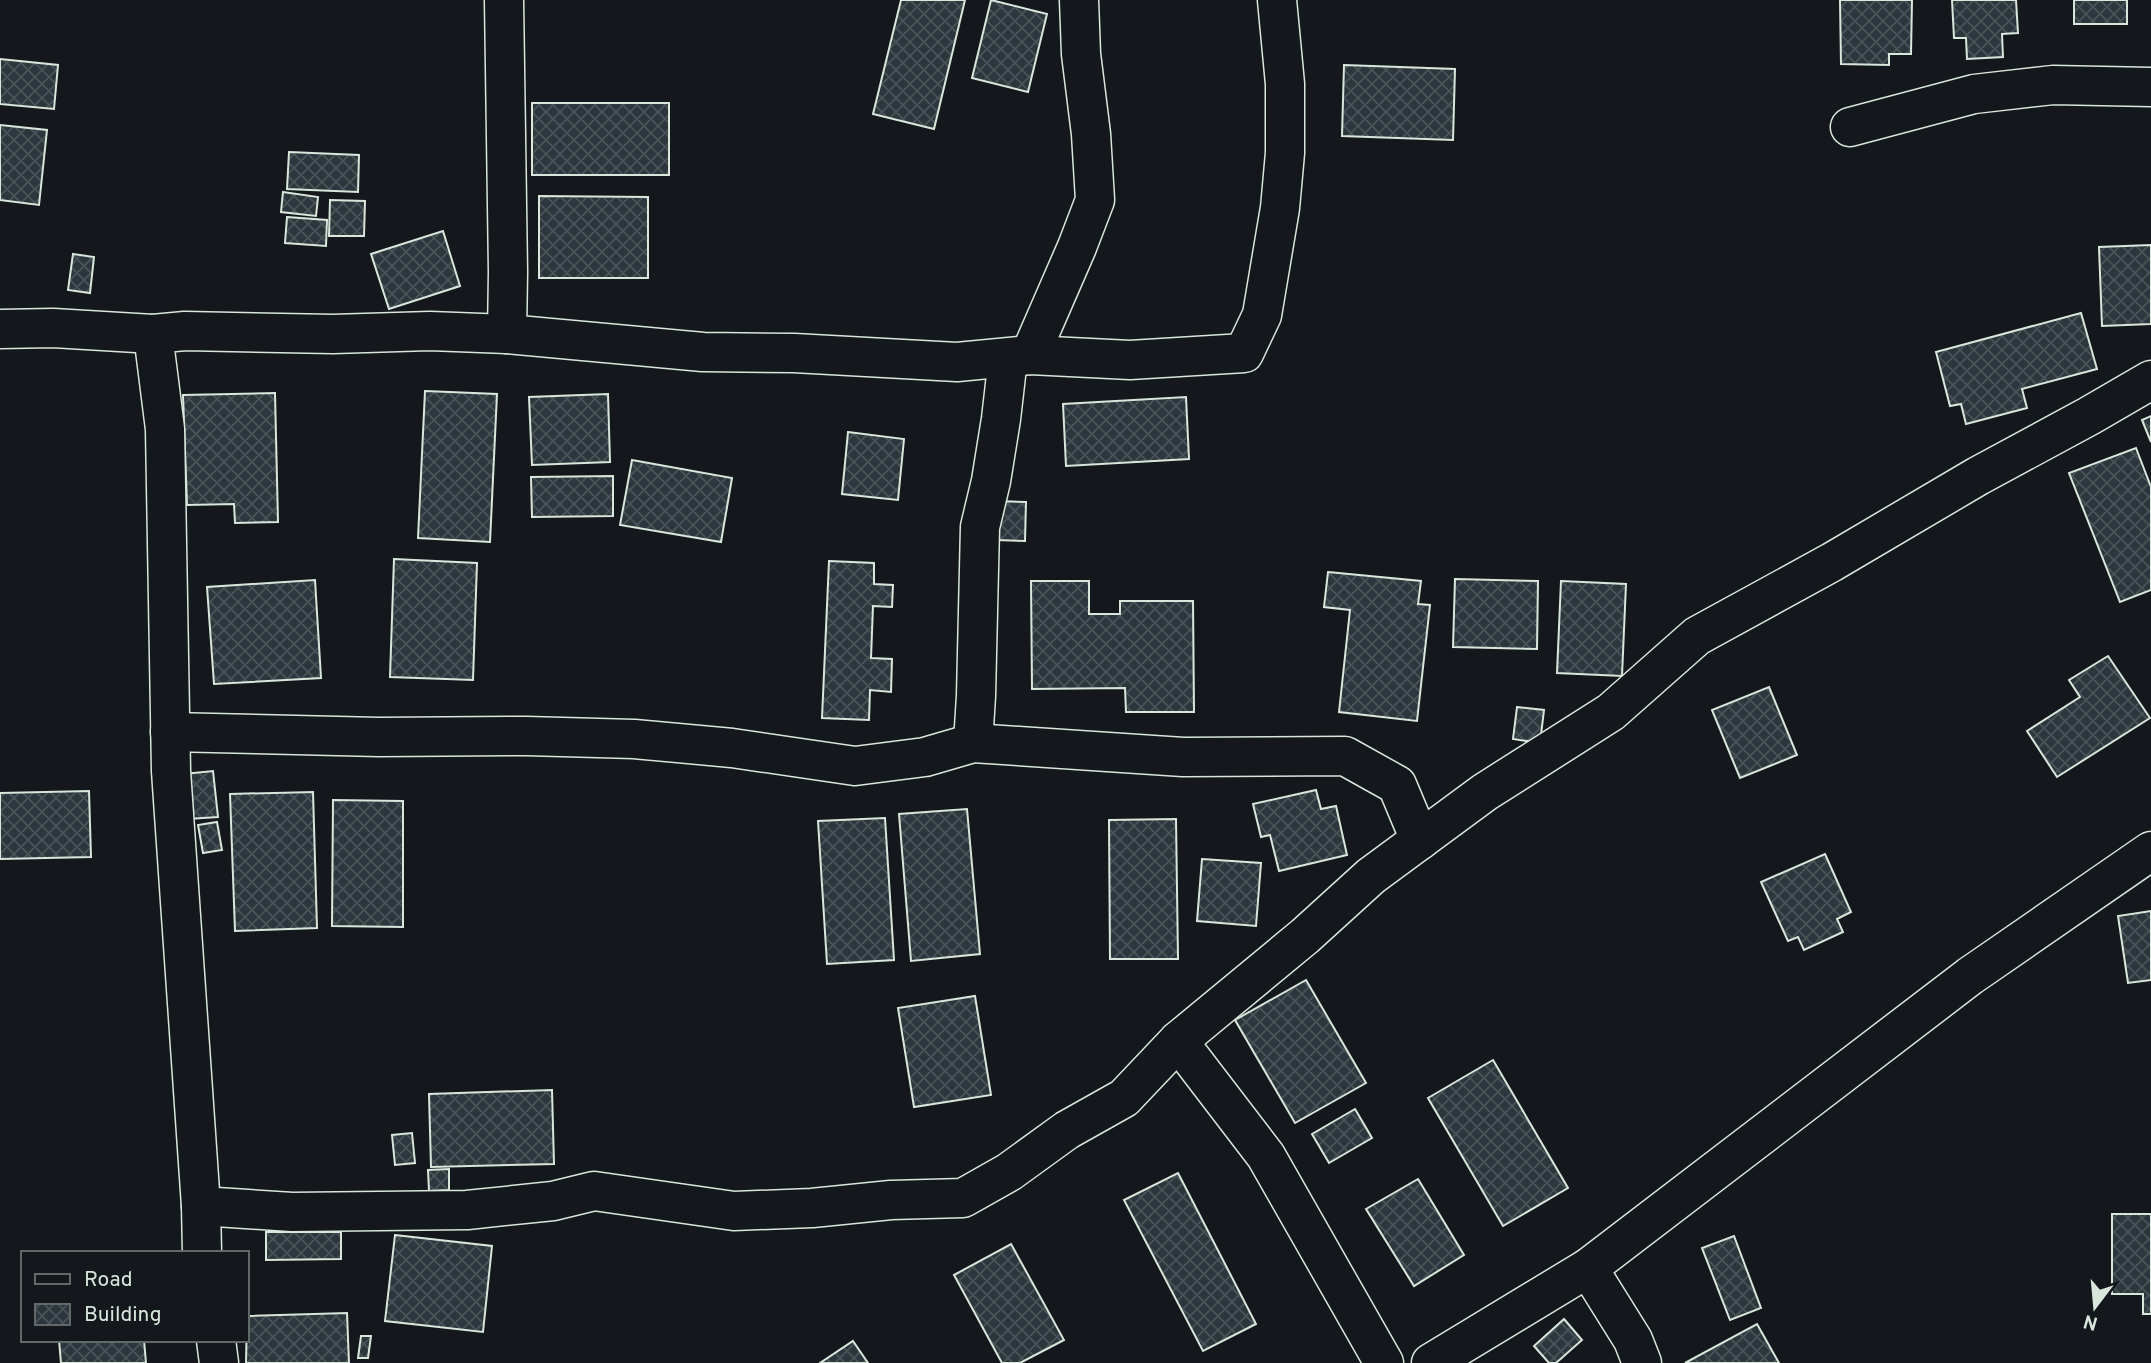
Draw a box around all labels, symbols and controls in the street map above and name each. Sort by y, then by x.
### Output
legend [21,1251,248,1342]
text: Road [84,1267,133,1294]
north arrow [2060,1272,2130,1342]
text: Building [84,1302,162,1329]
text: N [2081,1308,2101,1335]

